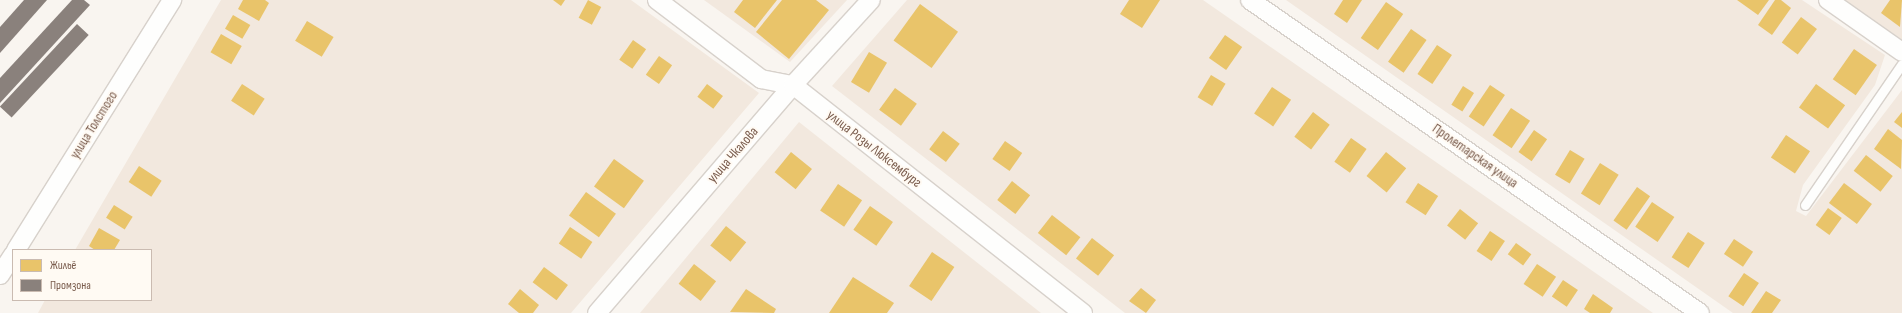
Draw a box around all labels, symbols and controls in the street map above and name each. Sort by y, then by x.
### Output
street label: улица Толстого [67,88,121,162]
street label: улица Розы Люксембург [823,107,925,191]
street label: Пролетарская улица [1429,120,1521,192]
street label: улица Чкалова [704,123,762,187]
legend [12,249,152,301]
text: Жильё [50,258,76,273]
text: Промзона [50,278,91,293]

